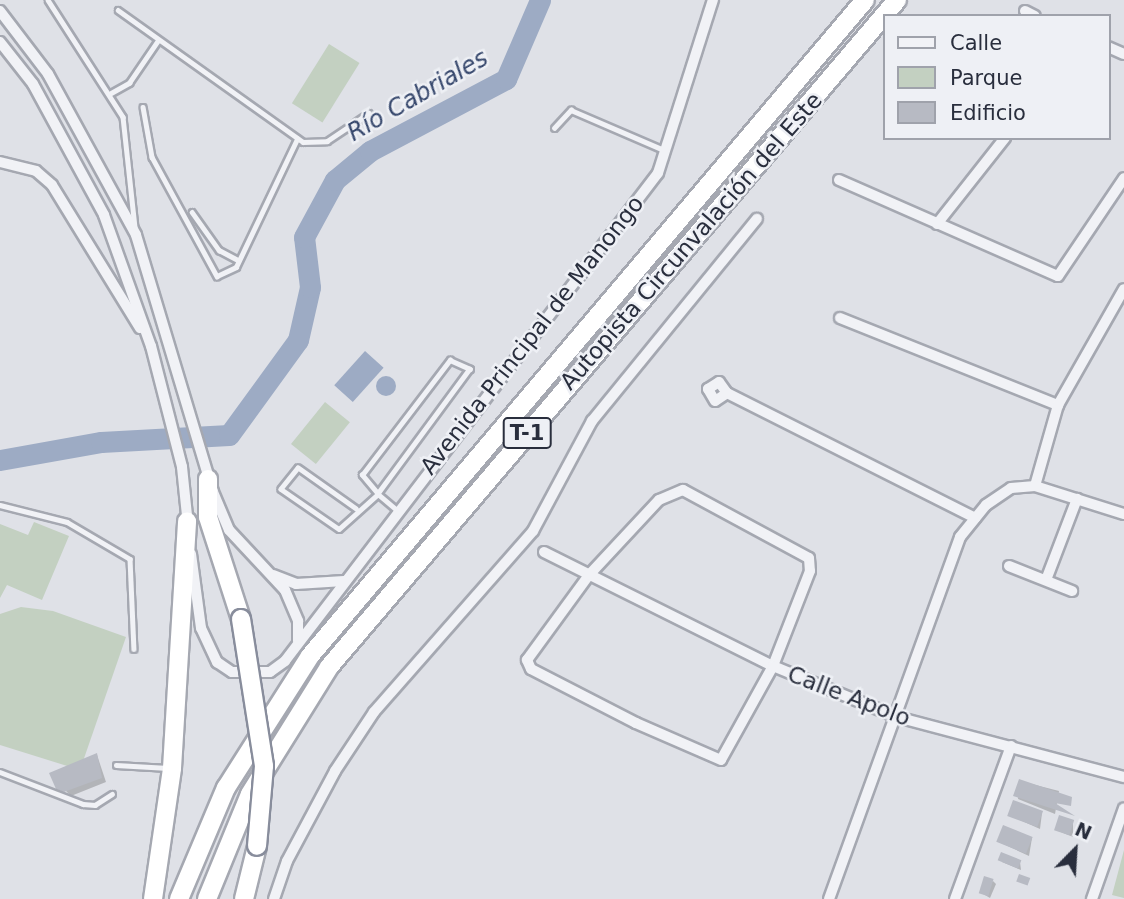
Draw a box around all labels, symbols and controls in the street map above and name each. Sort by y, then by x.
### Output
legend [883,14,1110,140]
text: Calle [950,31,1002,55]
water label: Río Cabriales [343,44,493,148]
text: Parque [950,66,1022,90]
street label: Autopista Circunvalación del Este [554,87,828,395]
text: Edificio [950,101,1026,125]
street label: Avenida Principal de Manongo [415,190,649,480]
road number: T-1 [503,416,552,450]
street label: Calle Apolo [784,660,914,732]
north arrow [1040,815,1110,885]
text: N [1072,818,1095,844]

